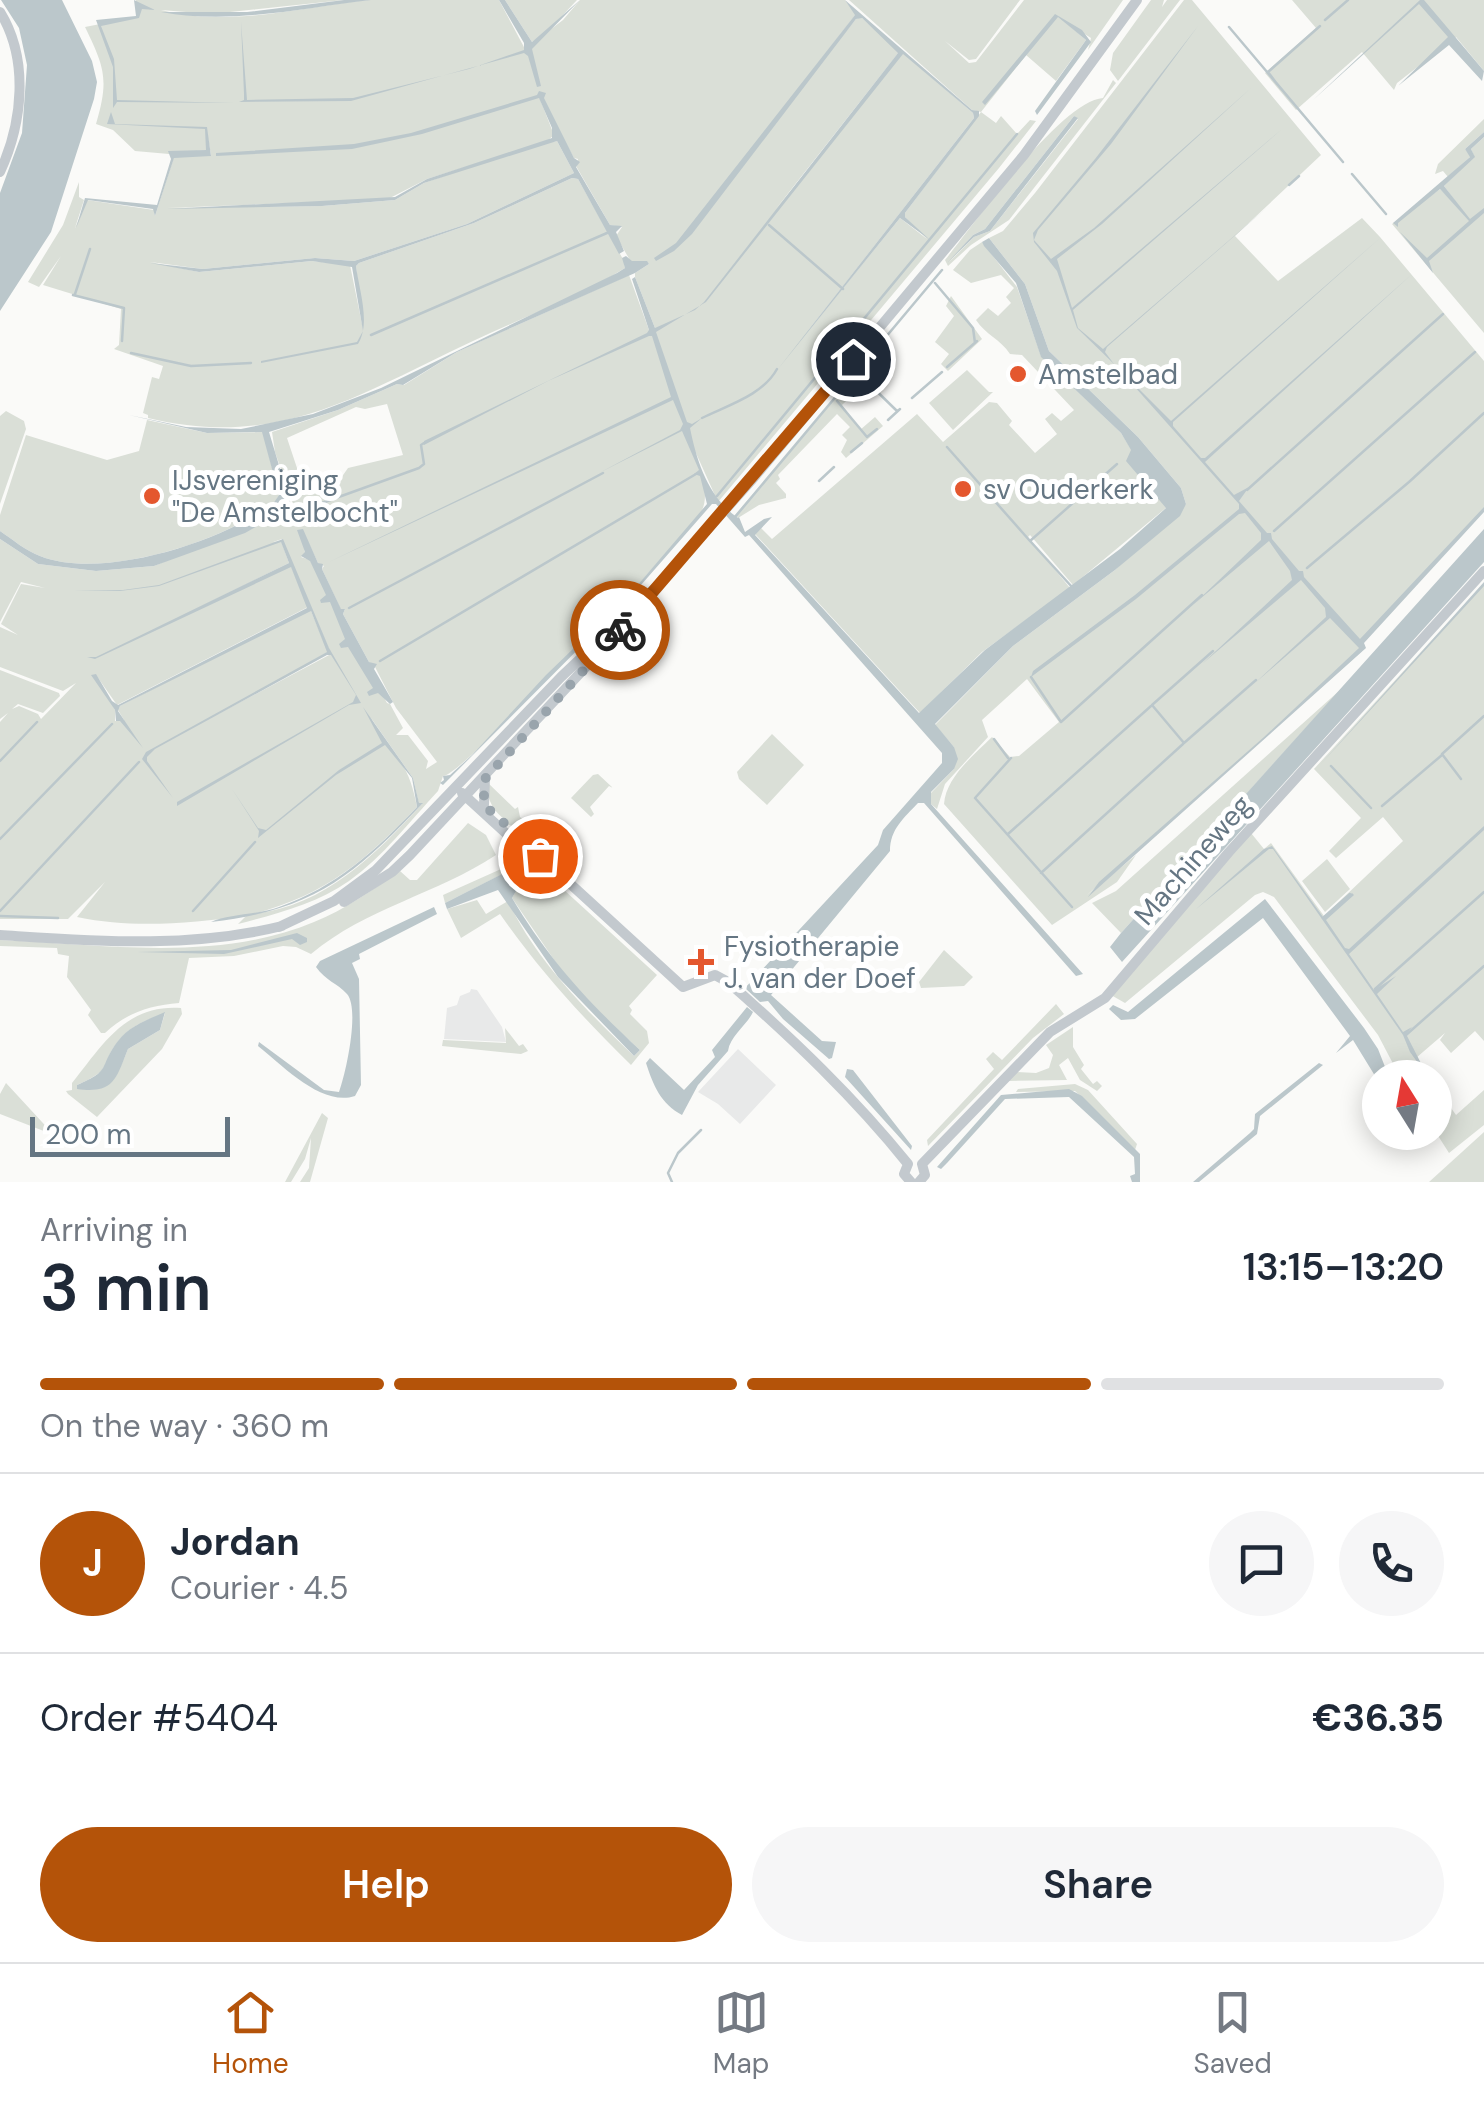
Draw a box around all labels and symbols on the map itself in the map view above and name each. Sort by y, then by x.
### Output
pin [811,317,896,402]
place label: Amstelbad [1038,356,1178,393]
marker: Amstelbad [1007,363,1029,385]
place label: IJsvereniging "De Amstelbocht" [172,462,398,531]
place label: sv Ouderkerk [983,471,1154,508]
marker: sv Ouderkerk [952,478,974,500]
marker: IJsvereniging "De Amstelbocht" [141,485,163,507]
courier [570,580,670,680]
street label: Machineweg [1126,787,1260,933]
pin [498,814,583,899]
place label: Fysiotherapie J. van der Doef [724,928,916,997]
marker: Fysiotherapie J. van der Doef [688,949,714,975]
north arrow [1362,1060,1452,1150]
scale bar [30,1112,230,1156]

